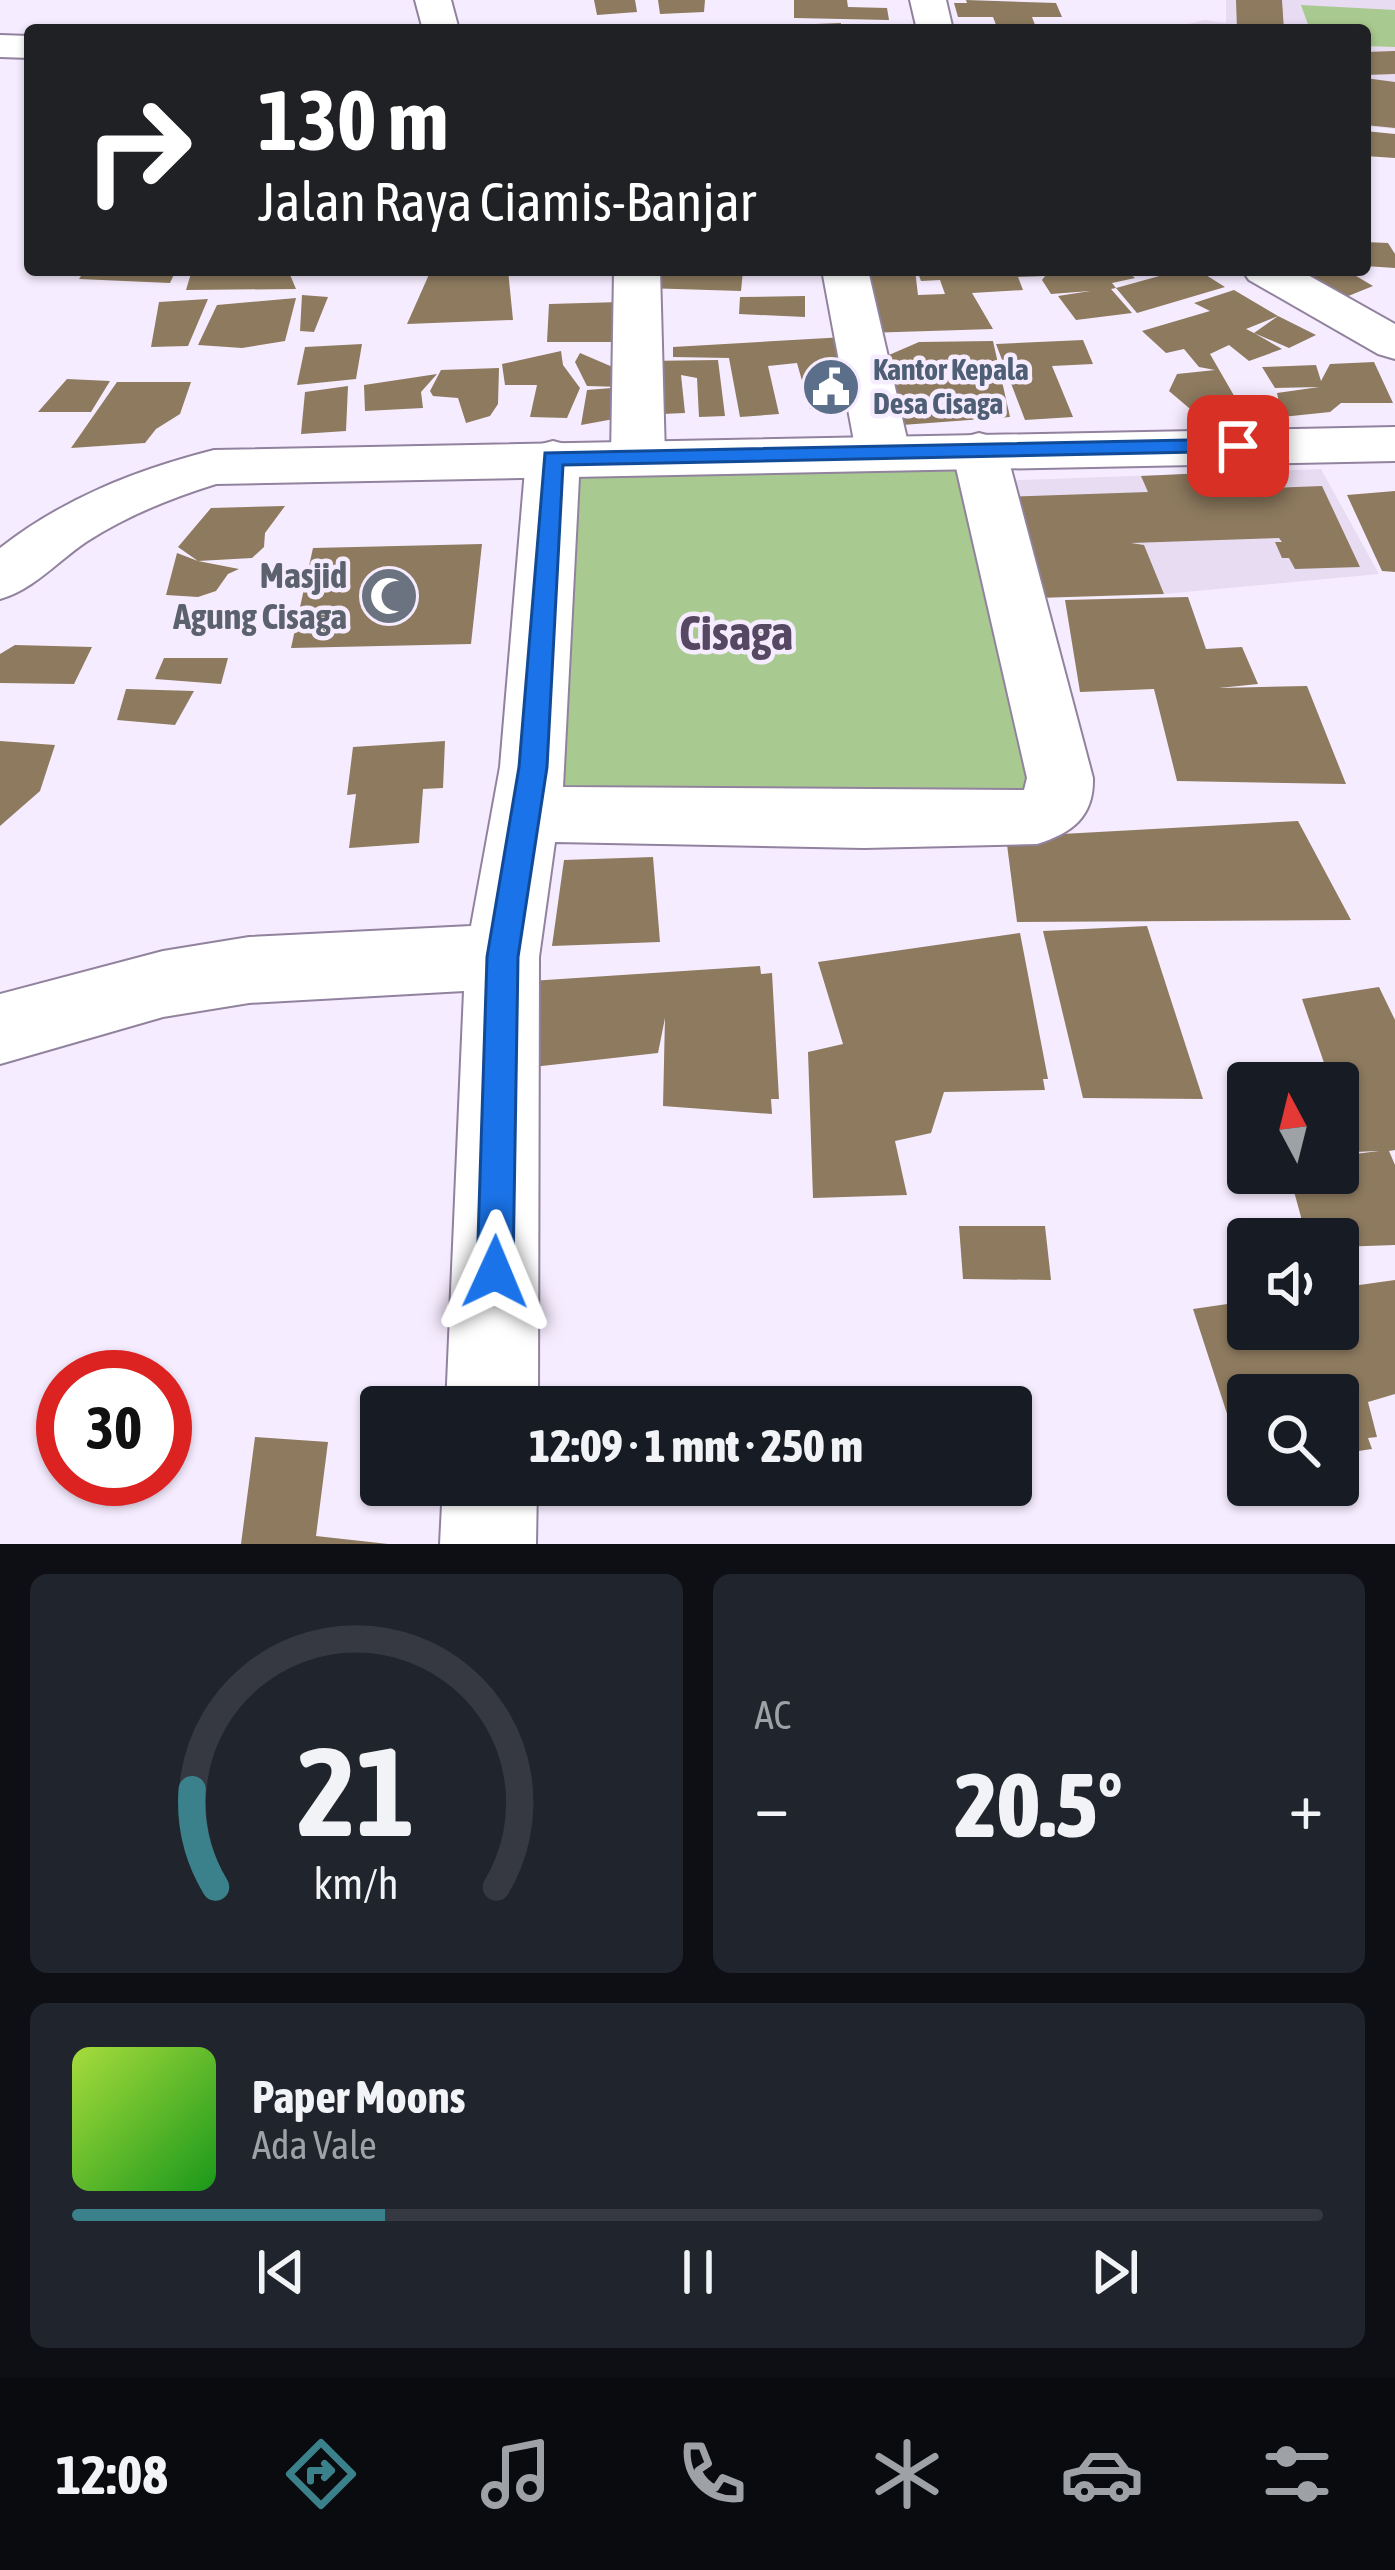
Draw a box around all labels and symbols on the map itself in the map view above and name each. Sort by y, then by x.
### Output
place label: Kantor Kepala Desa Cisaga [873,352,1029,420]
public building icon: Kantor Kepala Desa Cisaga [800,356,862,418]
pin [1187,395,1289,497]
place label: Masjid Agung Cisaga [172,554,347,637]
mosque icon: Masjid Agung Cisaga [358,565,420,627]
district label: Cisaga [679,605,793,660]
north arrow [1227,1062,1359,1194]
position arrow [432,1209,558,1335]
speed limit sign: 30 [36,1350,192,1506]

